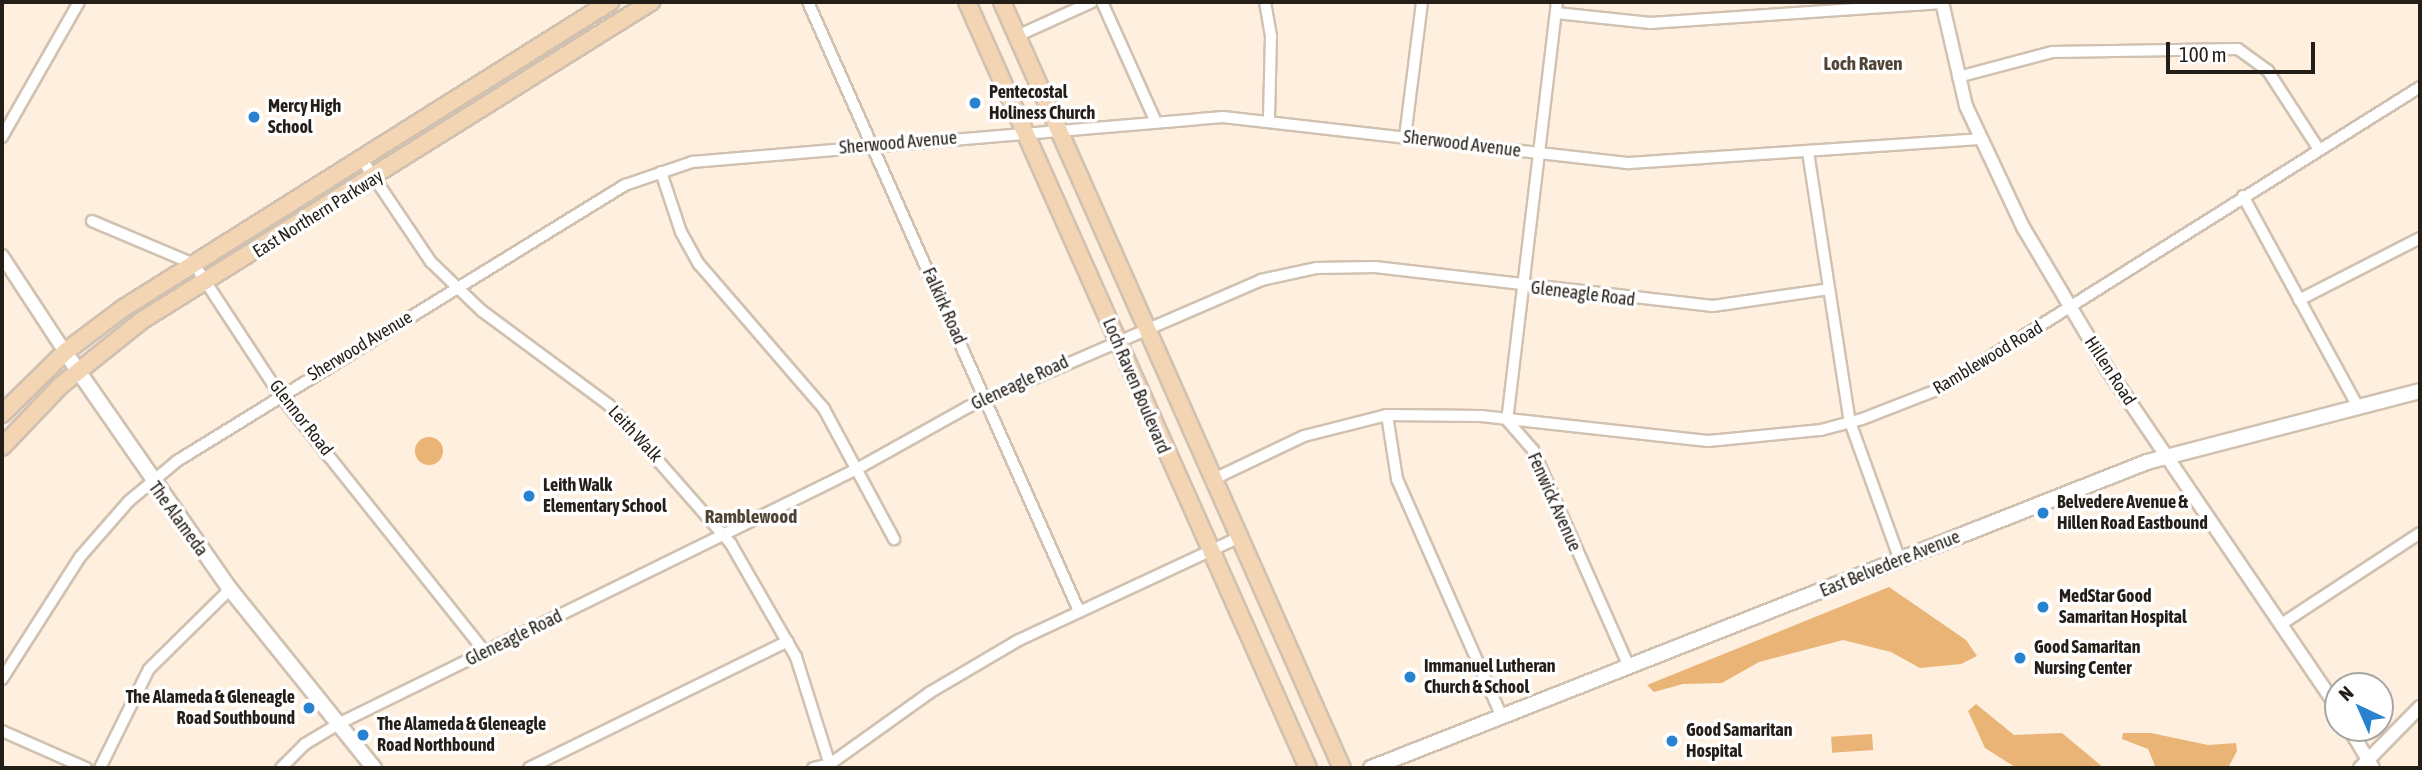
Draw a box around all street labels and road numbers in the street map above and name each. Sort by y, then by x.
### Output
street label: Sherwood Avenue [1402,126,1522,162]
street label: Sherwood Avenue [838,127,958,159]
street label: East Northern Parkway [249,165,387,263]
street label: Falkirk Road [918,264,970,348]
street label: Gleneagle Road [1530,277,1636,311]
street label: Sherwood Avenue [304,306,416,386]
street label: Loch Raven Boulevard [1098,315,1174,457]
street label: Ramblewood Road [1929,317,2047,399]
street label: Hillen Road [2080,333,2140,409]
street label: Gleneagle Road [968,351,1072,415]
street label: Glennor Road [265,376,337,460]
street label: Leith Walk [603,401,667,467]
street label: Fenwick Avenue [1523,449,1585,555]
street label: The Alameda [144,478,212,560]
street label: East Belvedere Avenue [1817,526,1963,602]
street label: Gleneagle Road [462,605,566,671]

